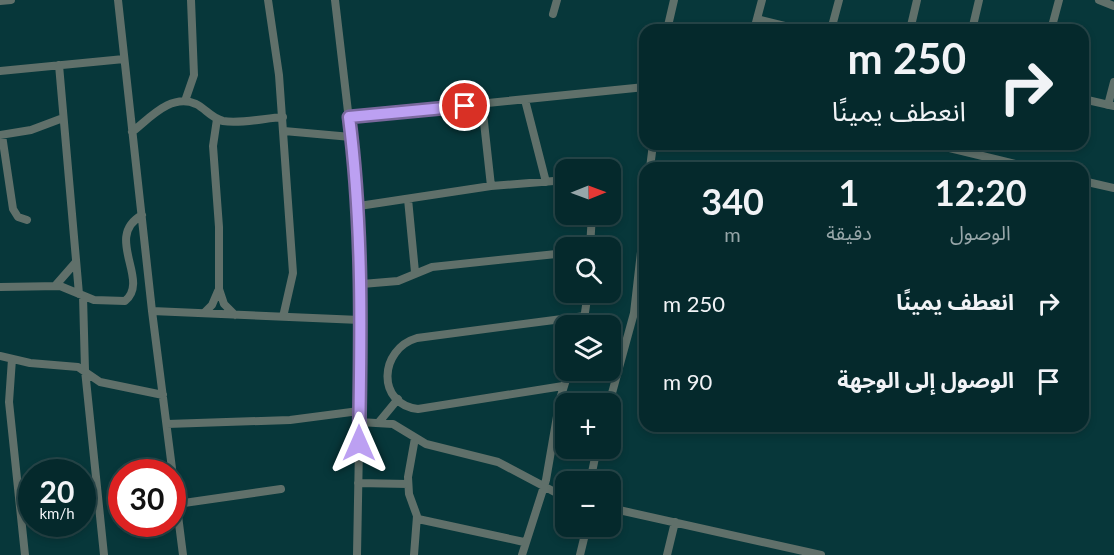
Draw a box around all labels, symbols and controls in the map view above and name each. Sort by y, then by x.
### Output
text: 250 m [848,33,966,83]
icon: right [987,48,1065,126]
pin [439,80,490,131]
icon: arrive [448,89,481,122]
text: انعطف يمينًا [832,94,966,127]
north arrow [555,159,621,225]
map controls [555,159,621,537]
text: 1 [838,170,859,214]
text: 12:20 [934,170,1027,214]
text: 340 [701,179,764,223]
text: دقيقة [826,220,872,244]
text: الوصول [950,220,1011,244]
text: m [724,222,741,246]
button: search [555,237,621,303]
icon: right [1032,287,1065,320]
text: انعطف يمينًا [896,288,1014,315]
text: 250 m [663,290,725,317]
button: layers [555,315,621,381]
icon: arrive [1032,365,1065,398]
text: الوصول إلى الوجهة [837,366,1014,393]
text: 90 m [663,368,712,395]
button: + [555,393,621,459]
position arrow [327,411,391,475]
speed limit sign: 30 [108,459,186,537]
button: − [555,471,621,537]
text: 20 [40,473,74,509]
text: km/h [39,504,75,522]

